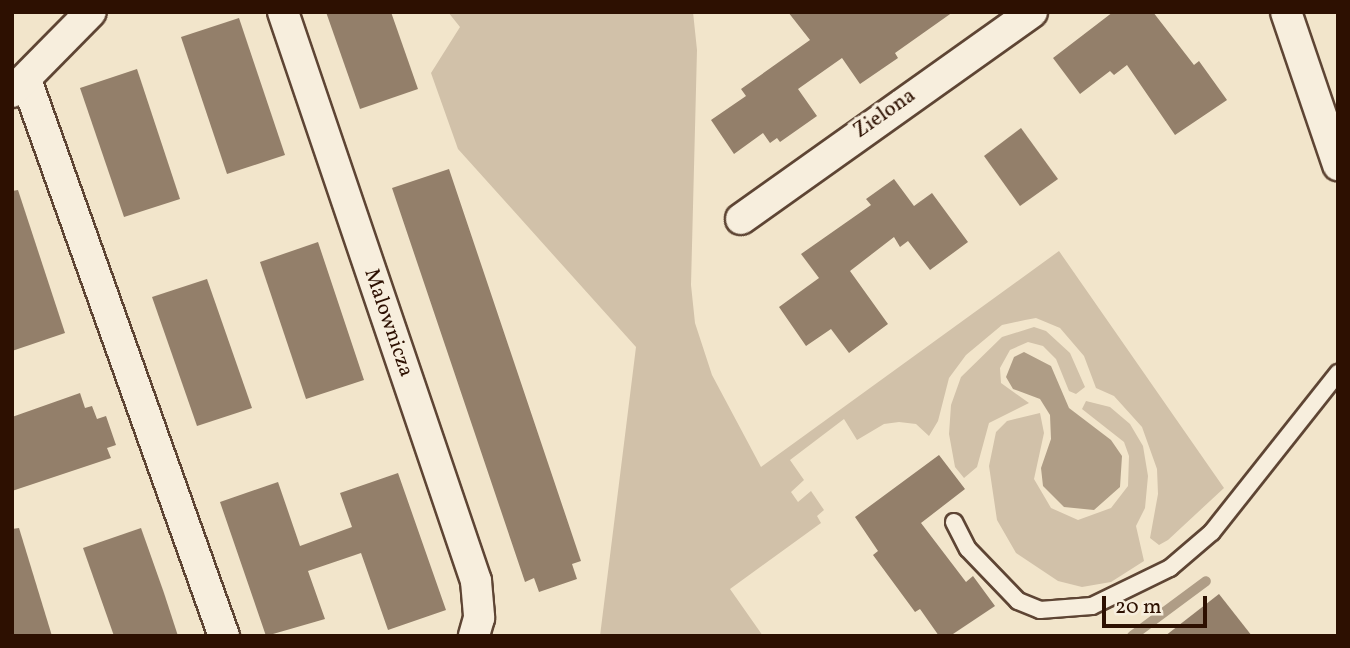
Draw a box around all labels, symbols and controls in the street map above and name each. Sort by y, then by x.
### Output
street label: Zielona [849,84,921,144]
street label: Malownicza [358,266,418,380]
scale bar [1105,582,1210,626]
text: 20 m [1115,593,1161,622]

